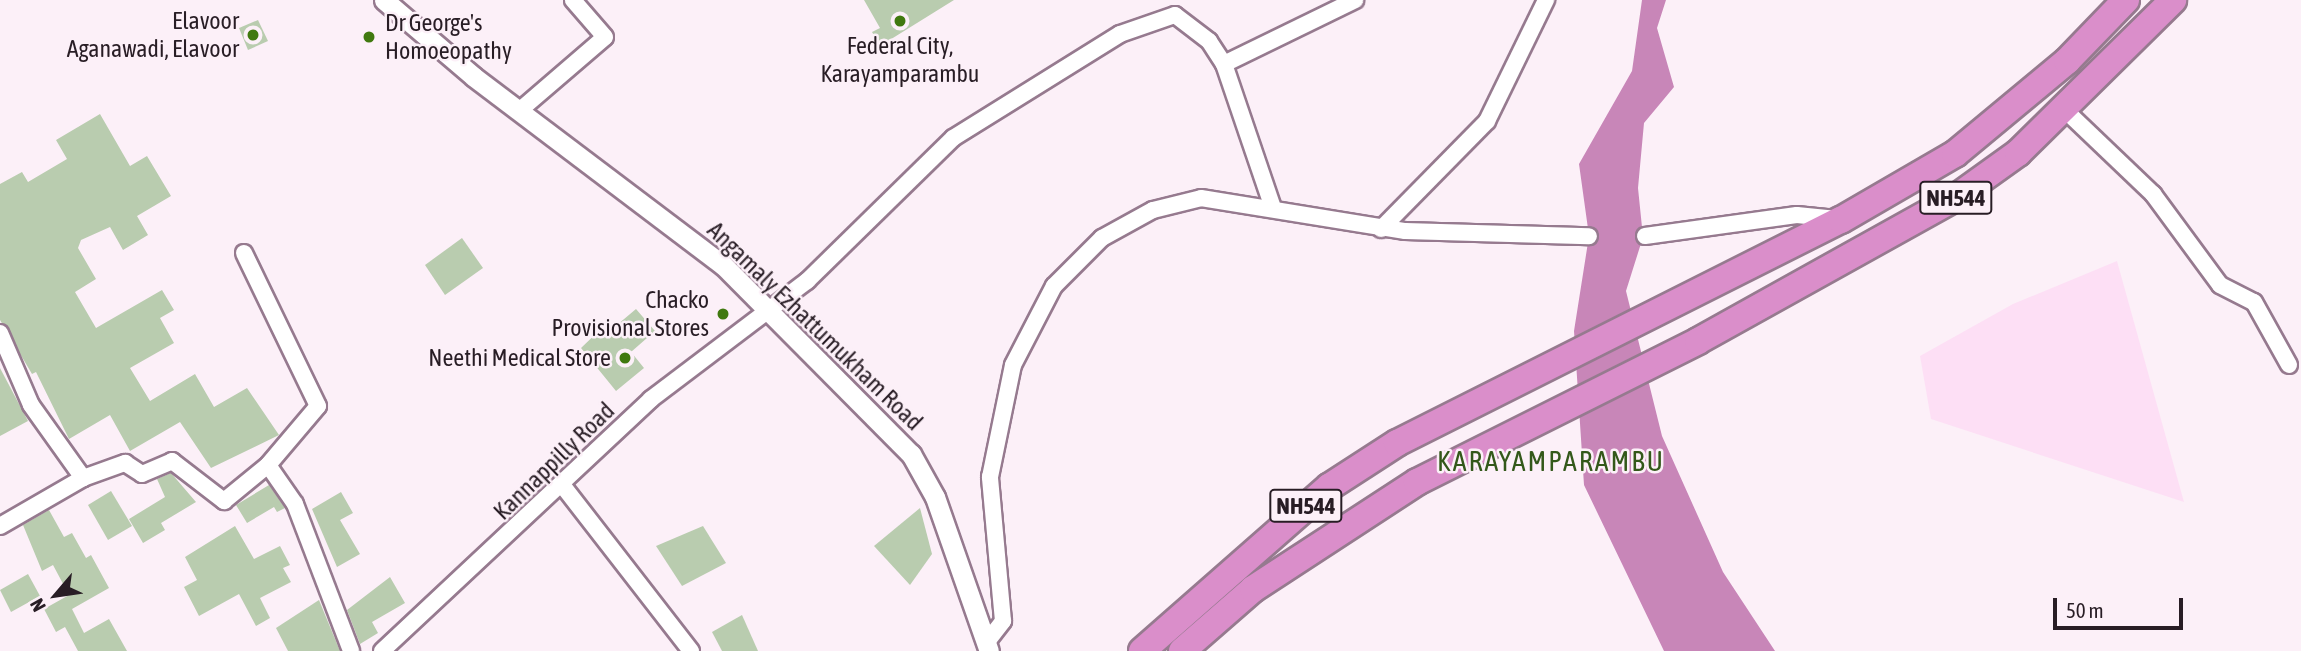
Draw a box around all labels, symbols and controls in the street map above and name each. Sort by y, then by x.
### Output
place label: Elavoor Aganawadi, Elavoor [67,7,239,63]
place label: Dr George's Homoeopathy [385,9,512,65]
marker: Federal City, Karayamparambu [892,13,908,29]
marker: Elavoor Aganawadi, Elavoor [245,27,261,43]
marker: Dr George's Homoeopathy [359,27,379,47]
place label: Federal City, Karayamparambu [821,32,979,88]
road number: NH544 [1919,178,1993,218]
street label: Angamaly Ezhattumukham Road [701,216,929,436]
place label: Chacko Provisional Stores [552,286,709,342]
marker: Chacko Provisional Stores [715,306,731,322]
place label: Neethi Medical Store [428,344,611,372]
marker: Neethi Medical Store [617,350,633,366]
street label: Kannappilly Road [488,396,620,526]
district label: KARAYAMPARAMBU [1439,444,1663,478]
road number: NH544 [1269,486,1343,526]
north arrow [21,560,91,630]
scale bar [2056,584,2186,628]
text: N [25,595,50,615]
text: 50 m [2066,598,2104,622]

